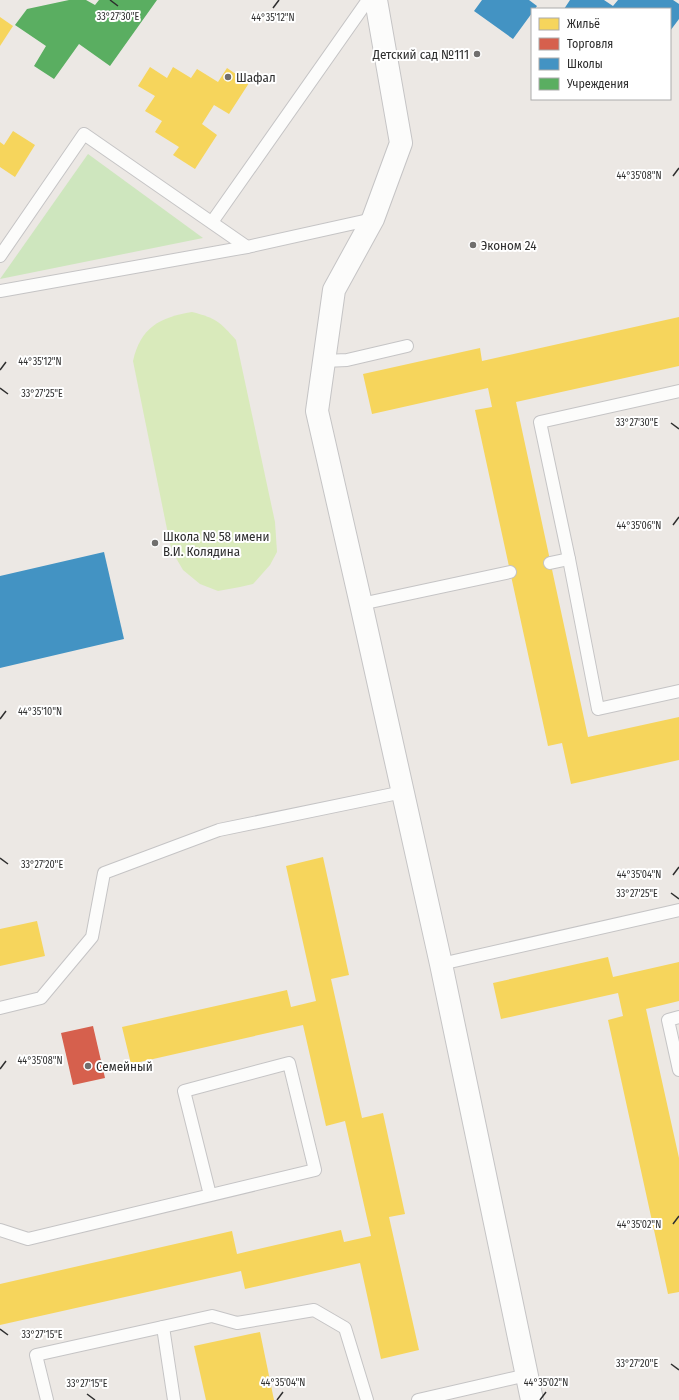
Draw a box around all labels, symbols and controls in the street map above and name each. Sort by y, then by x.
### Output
legend [531,8,671,100]
text: 33°27'30"E [97,11,139,23]
text: 44°35'12"N [251,12,295,24]
text: Жильё [567,17,600,31]
text: Торговля [567,37,613,51]
place label: Детский сад №111 [372,47,469,62]
marker: Детский сад №111 [472,49,482,59]
text: Школы [567,57,603,71]
place label: Шафал [236,70,276,85]
marker: Шафал [223,72,233,82]
text: Учреждения [566,77,629,91]
text: 44°35'08"N [617,170,662,182]
place label: Эконом 24 [481,238,537,253]
marker: Эконом 24 [468,240,478,250]
text: 44°35'12"N [18,356,62,368]
text: 33°27'25"E [21,388,63,400]
text: 33°27'30"E [616,417,658,429]
text: 44°35'06"N [617,520,661,532]
place label: Школа № 58 имени В.И. Колядина [163,529,269,559]
marker: Школа № 58 имени В.И. Колядина [150,538,160,548]
text: 44°35'10"N [18,706,62,718]
text: 33°27'20"E [21,859,63,871]
text: 44°35'04"N [617,869,661,881]
text: 33°27'25"E [616,888,658,900]
text: 44°35'08"N [18,1055,63,1067]
place label: Семейный [96,1059,153,1074]
marker: Семейный [83,1061,93,1071]
text: 44°35'02"N [617,1219,661,1231]
text: 33°27'15"E [22,1329,63,1341]
text: 33°27'20"E [616,1358,658,1370]
text: 44°35'04"N [261,1377,305,1389]
text: 44°35'02"N [524,1377,568,1389]
text: 33°27'15"E [67,1378,108,1390]

